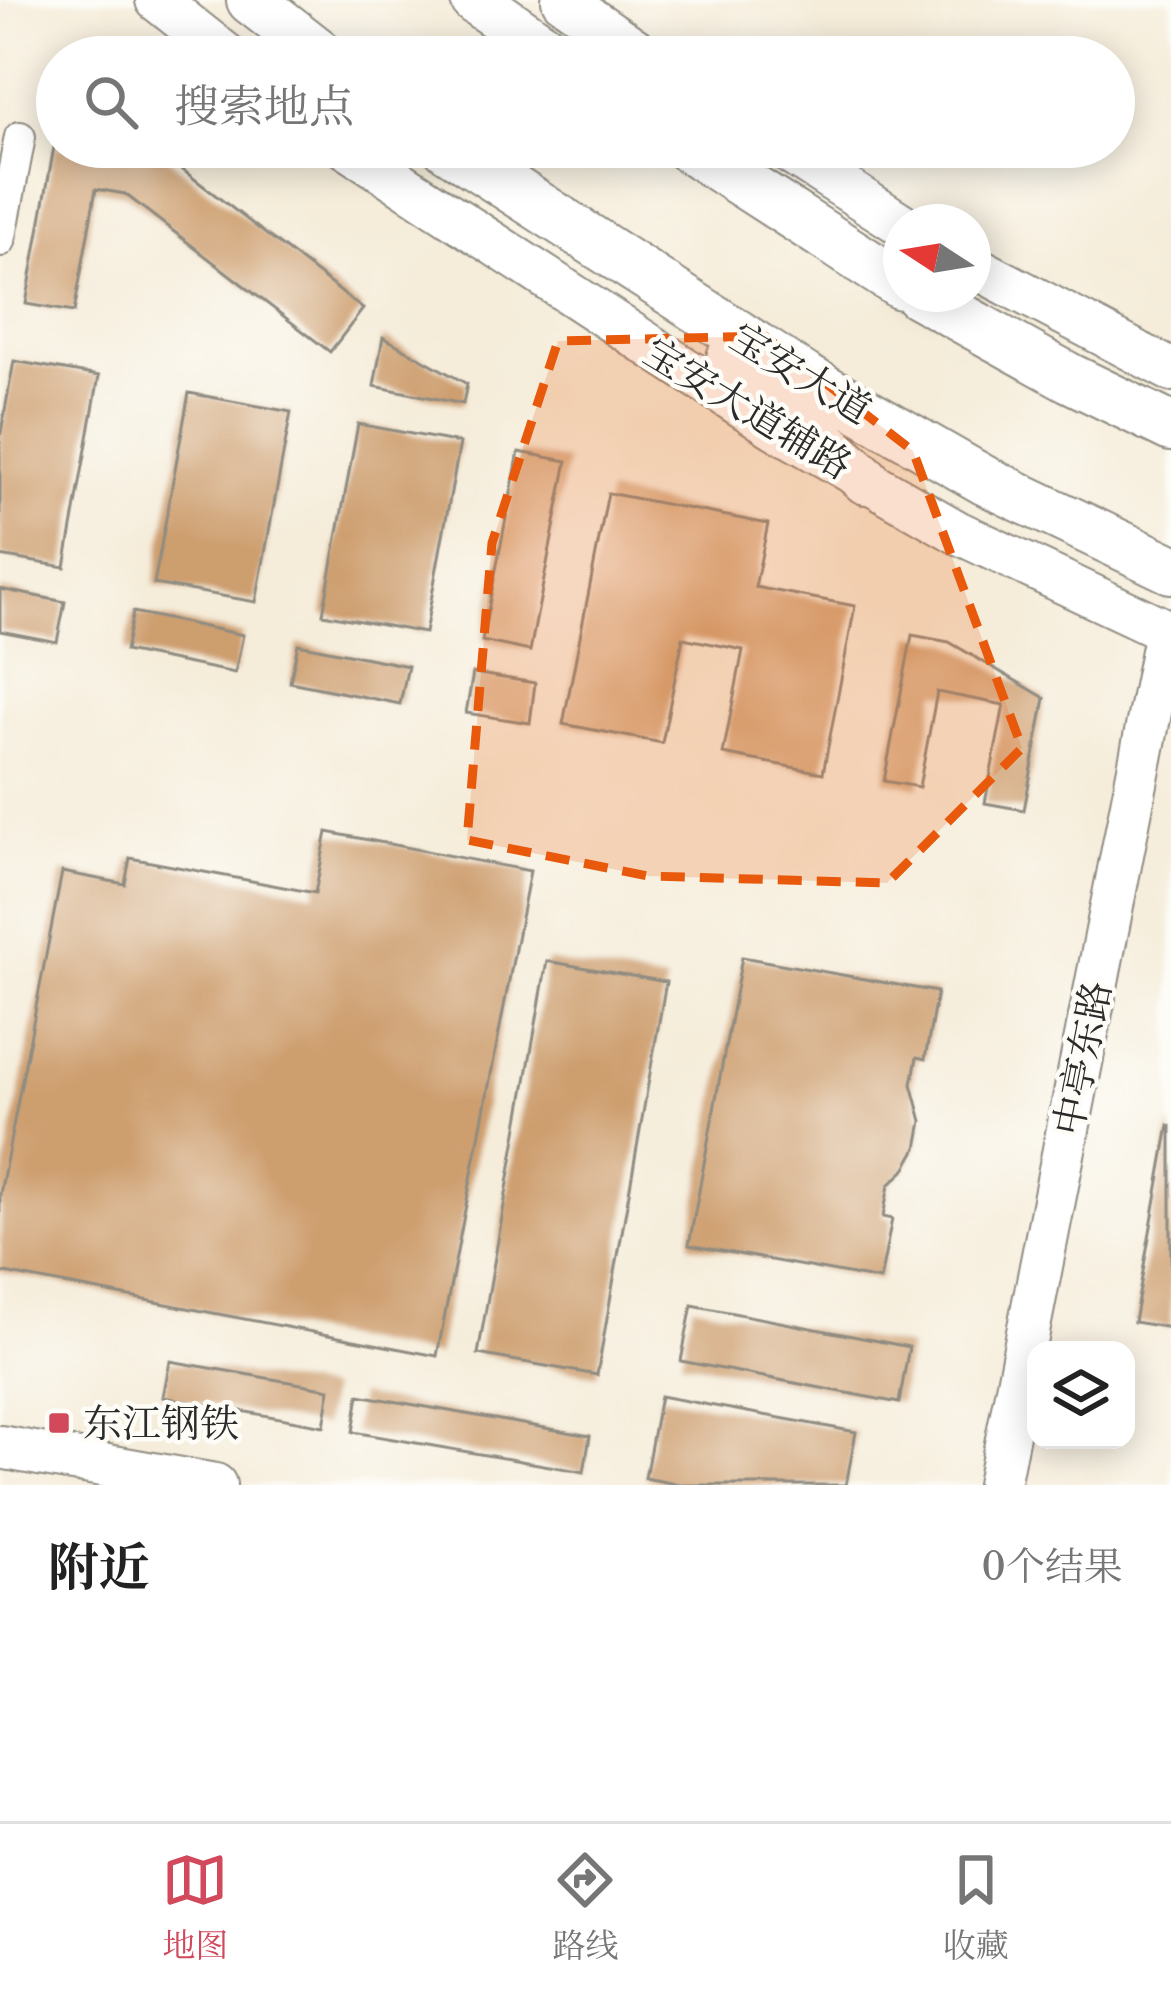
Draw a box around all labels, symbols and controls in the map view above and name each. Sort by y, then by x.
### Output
search box [36,36,1135,168]
icon: search [78,69,144,135]
text: 搜索地点 [174,78,354,134]
north arrow [883,204,991,312]
street label: 宝安大道 [722,312,880,434]
street label: 宝安大道辅路 [635,327,861,489]
street label: 中亭东路 [1044,977,1120,1139]
map controls [1027,1341,1135,1449]
button: layers [1027,1341,1135,1449]
place label: 东江钢铁 [83,1399,239,1447]
marker: 东江钢铁 [46,1410,72,1436]
text: 附近 [48,1536,150,1598]
text: 0个结果 [981,1542,1123,1590]
tab: 地图 [162,1847,228,1966]
tab: 路线 [552,1847,618,1966]
tab: 收藏 [943,1847,1009,1966]

